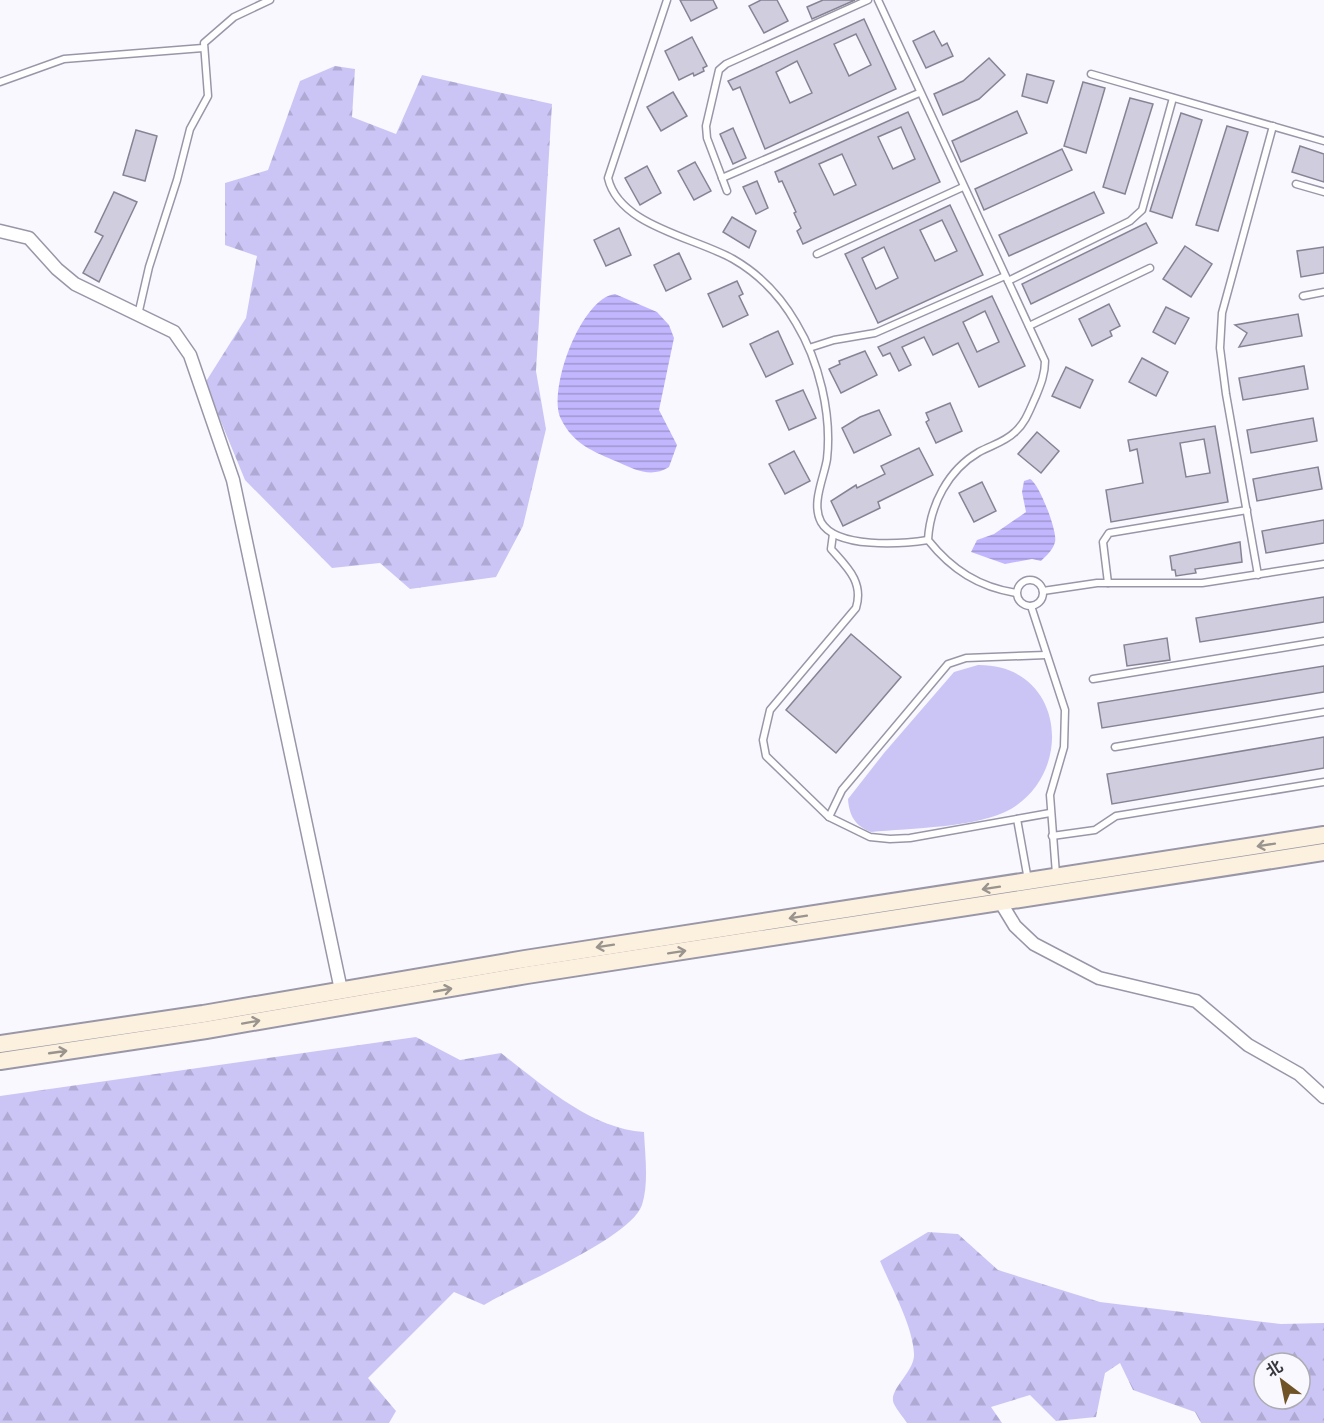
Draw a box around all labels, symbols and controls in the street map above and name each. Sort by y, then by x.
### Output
one-way arrow [1257,839,1277,850]
one-way arrow [981,882,1001,893]
one-way arrow [788,912,808,923]
one-way arrow [596,941,615,952]
one-way arrow [666,947,686,958]
one-way arrow [432,984,452,995]
one-way arrow [240,1017,260,1028]
one-way arrow [47,1046,67,1057]
north arrow [1252,1351,1312,1411]
text: 北 [1262,1356,1286,1380]

